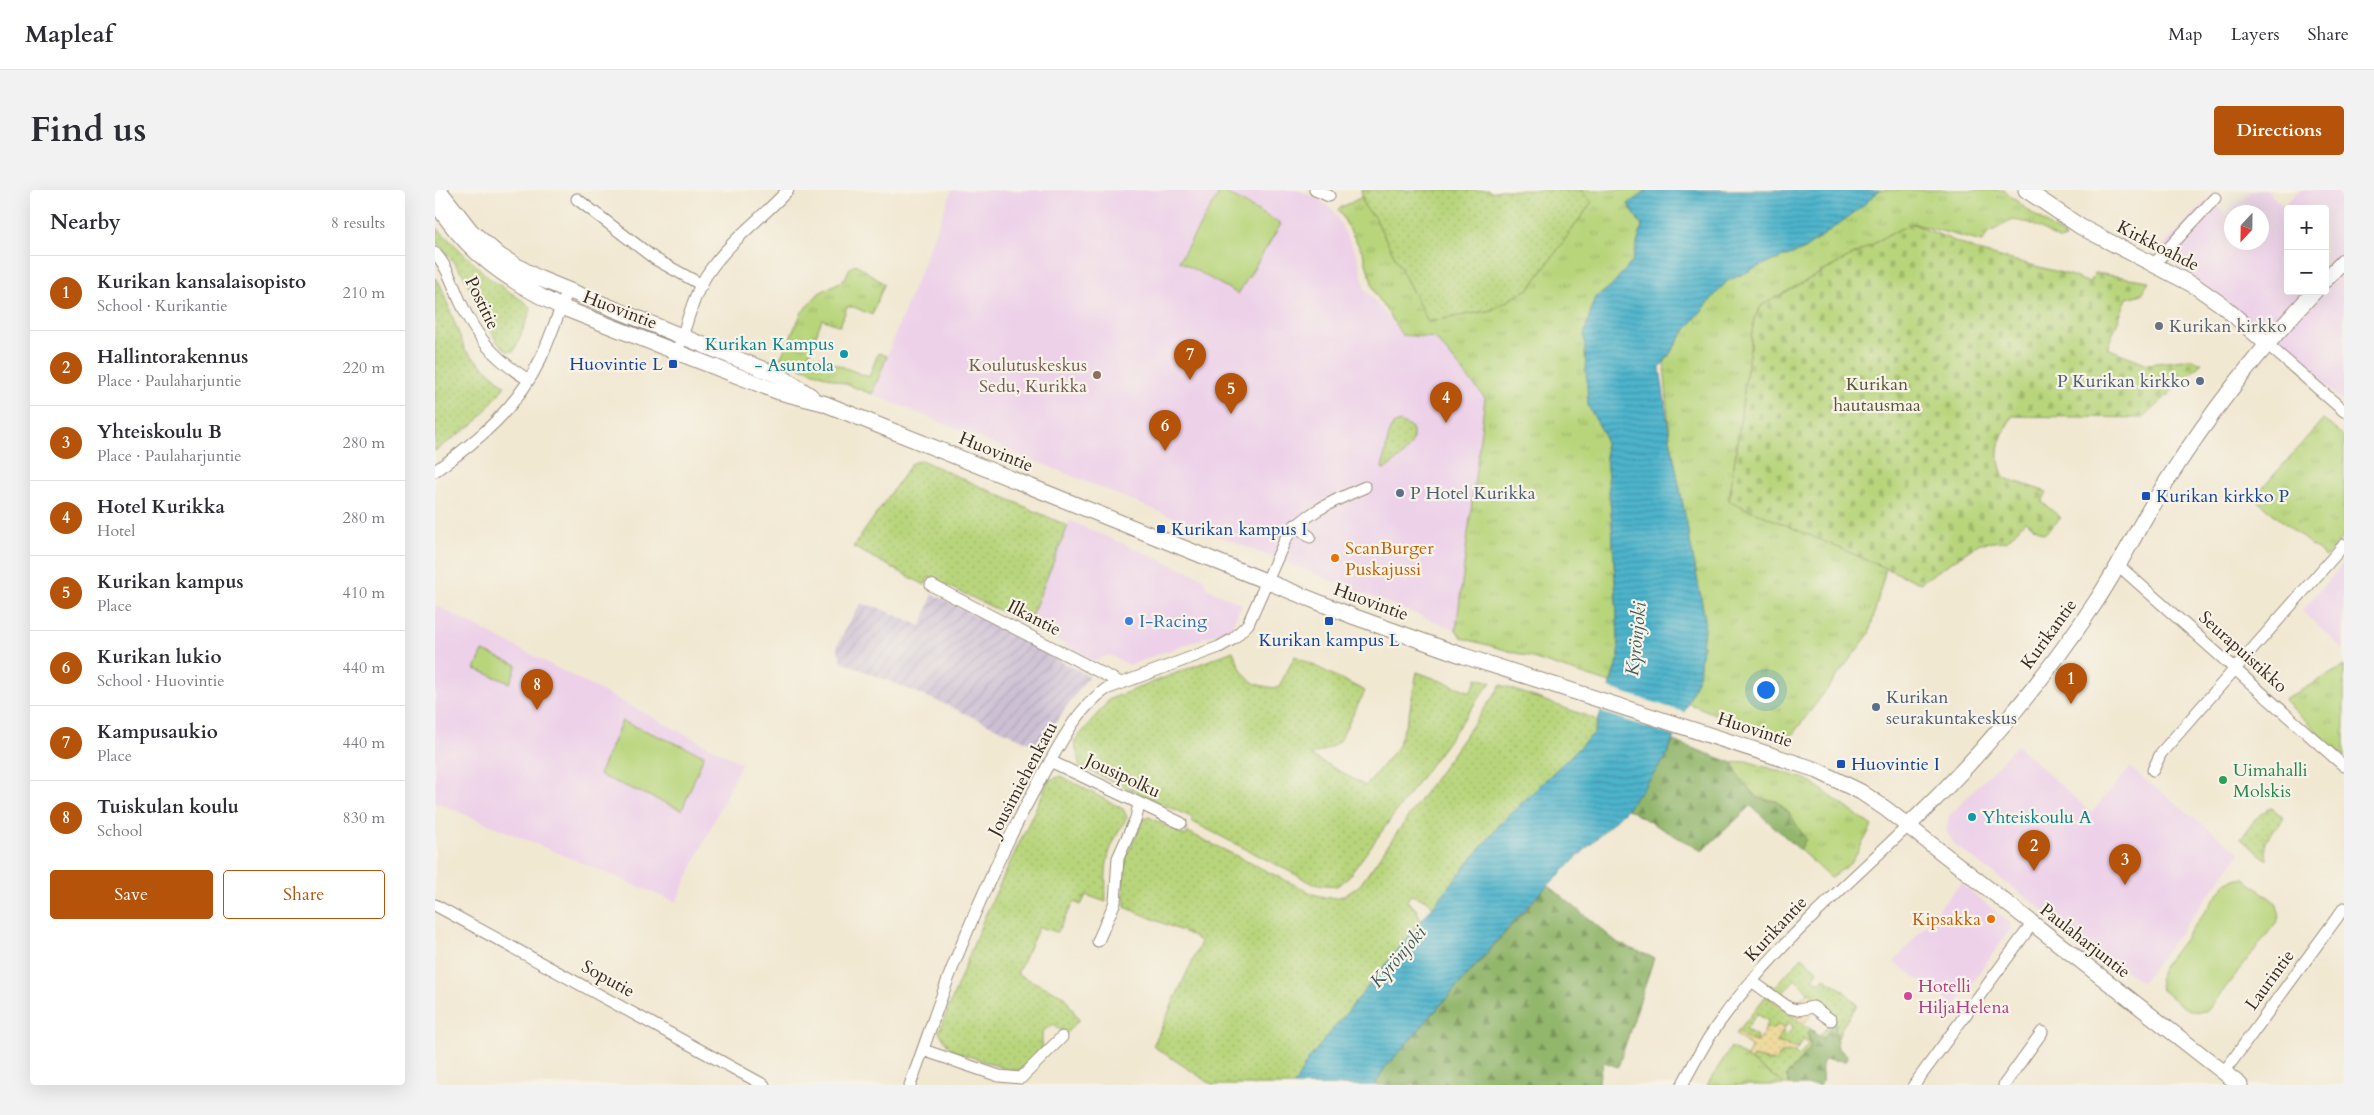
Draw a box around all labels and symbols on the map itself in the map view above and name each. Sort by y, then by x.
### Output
north arrow [2224,205,2269,250]
street label: Kirkkoahde [2112,215,2204,277]
street label: Postitie [458,272,506,334]
street label: Huovintie [579,284,661,336]
place label: Kurikan kirkko [2169,314,2287,339]
marker: Kurikan kirkko [2153,320,2165,332]
place label: Kurikan Kampus - Asuntola [705,332,834,378]
pin: 7 [1174,339,1206,380]
marker: Kurikan Kampus - Asuntola [838,348,850,360]
place label: Huovintie L [569,352,663,377]
place label: Koulutuskeskus Sedu, Kurikka [969,353,1087,399]
marker: Huovintie L [667,358,679,370]
marker: Koulutuskeskus Sedu, Kurikka [1091,369,1103,381]
place label: P Kurikan kirkko [2057,369,2190,394]
park label: Kurikan hautausmaa [1833,372,1921,418]
pin: 5 [1215,373,1247,414]
marker: P Kurikan kirkko [2194,375,2206,387]
pin: 4 [1430,382,1462,423]
pin: 6 [1149,410,1181,451]
street label: Huovintie [955,426,1037,478]
place label: P Hotel Kurikka [1410,481,1536,506]
place label: Kurikan kirkko P [2156,484,2289,509]
marker: P Hotel Kurikka [1394,487,1406,499]
marker: Kurikan kirkko P [2140,490,2152,502]
place label: Kurikan kampus I [1171,517,1307,542]
marker: Kurikan kampus I [1155,523,1167,535]
place label: ScanBurger Puskajussi [1345,536,1434,582]
marker: ScanBurger Puskajussi [1329,552,1341,564]
street label: Huovintie [1330,577,1412,627]
street label: Ilkantie [1003,594,1065,642]
street label: Kurikantie [2015,594,2083,674]
water label: Kyrönjoki [1619,600,1653,677]
street label: Seurapuistikko [2193,605,2293,699]
place label: I-Racing [1139,609,1208,634]
marker: I-Racing [1123,615,1135,627]
marker: Kurikan kampus L [1323,615,1335,627]
place label: Kurikan kampus L [1258,628,1400,653]
pin: 1 [2055,663,2087,704]
pin: 8 [521,669,553,710]
your location [1753,677,1779,703]
place label: Kurikan seurakuntakeskus [1886,685,2017,731]
marker: Kurikan seurakuntakeskus [1870,701,1882,713]
street label: Huovintie [1714,706,1796,754]
street label: Jousimiehenkatu [981,717,1064,843]
street label: Jousipolku [1079,746,1165,804]
place label: Huovintie I [1851,752,1940,777]
marker: Huovintie I [1835,758,1847,770]
place label: Uimahalli Molskis [2233,758,2308,804]
marker: Uimahalli Molskis [2217,774,2229,786]
place label: Yhteiskoulu A [1982,805,2092,830]
marker: Yhteiskoulu A [1966,811,1978,823]
pin: 2 [2018,830,2050,871]
pin: 3 [2109,844,2141,885]
street label: Kurikantie [1739,891,1813,967]
street label: Paulaharjuntie [2034,898,2136,984]
place label: Kipsakka [1912,907,1981,932]
marker: Kipsakka [1985,913,1997,925]
water label: Kyrönjoki [1364,920,1433,994]
street label: Laurintie [2240,945,2300,1015]
street label: Soputie [577,954,639,1004]
place label: Hotelli HiljaHelena [1918,974,2010,1020]
marker: Hotelli HiljaHelena [1902,990,1914,1002]

